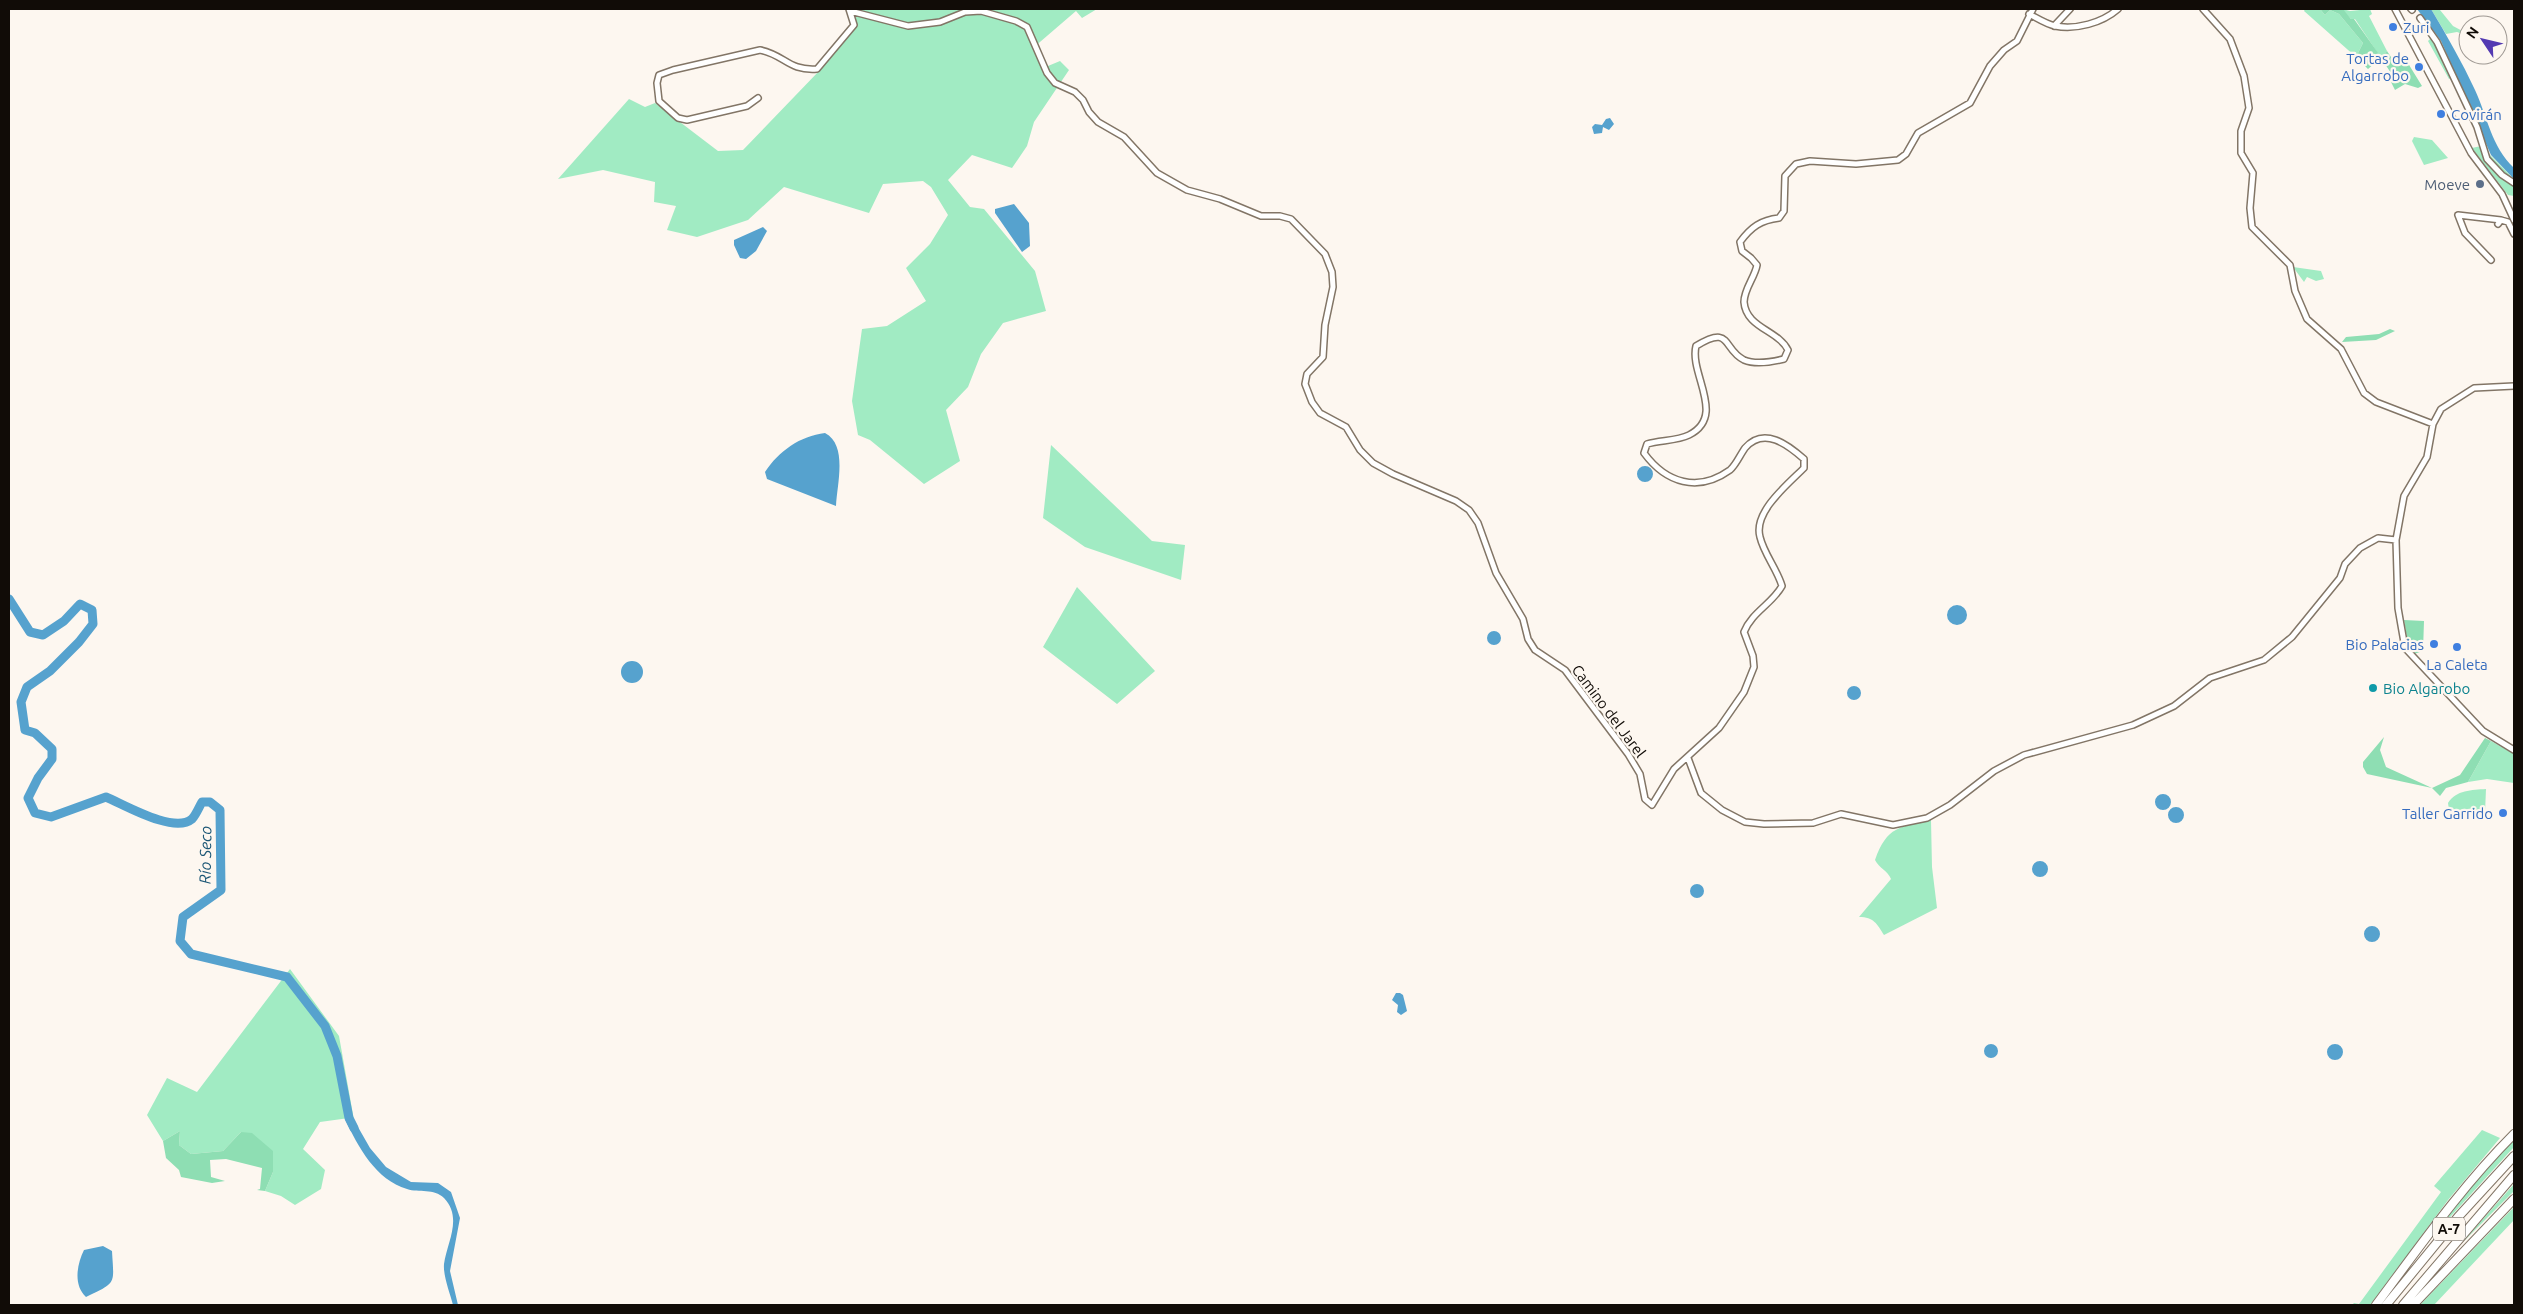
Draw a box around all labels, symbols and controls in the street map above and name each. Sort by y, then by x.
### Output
north arrow [2458,15,2508,65]
place label: Zuri [2403,19,2429,36]
marker: Zuri [2387,21,2399,33]
text: N [2463,24,2482,41]
place label: Tortas de Algarrobo [2341,50,2409,84]
marker: Tortas de Algarrobo [2413,61,2425,73]
place label: Covirán [2451,106,2502,123]
marker: Covirán [2435,108,2447,120]
place label: Moeve [2424,176,2470,193]
marker: Moeve [2474,178,2486,190]
place label: Bio Palacias [2346,636,2424,653]
marker: Bio Palacias [2428,638,2440,650]
marker: La Caleta [2451,641,2463,653]
place label: La Caleta [2426,656,2488,673]
street label: Camino del Jarel [1569,661,1649,761]
place label: Bio Algarobo [2383,680,2470,697]
marker: Bio Algarobo [2367,682,2379,694]
place label: Taller Garrido [2402,805,2493,822]
marker: Taller Garrido [2497,807,2509,819]
water label: Río Seco [195,825,215,884]
road number: A-7 [2433,1218,2465,1240]

